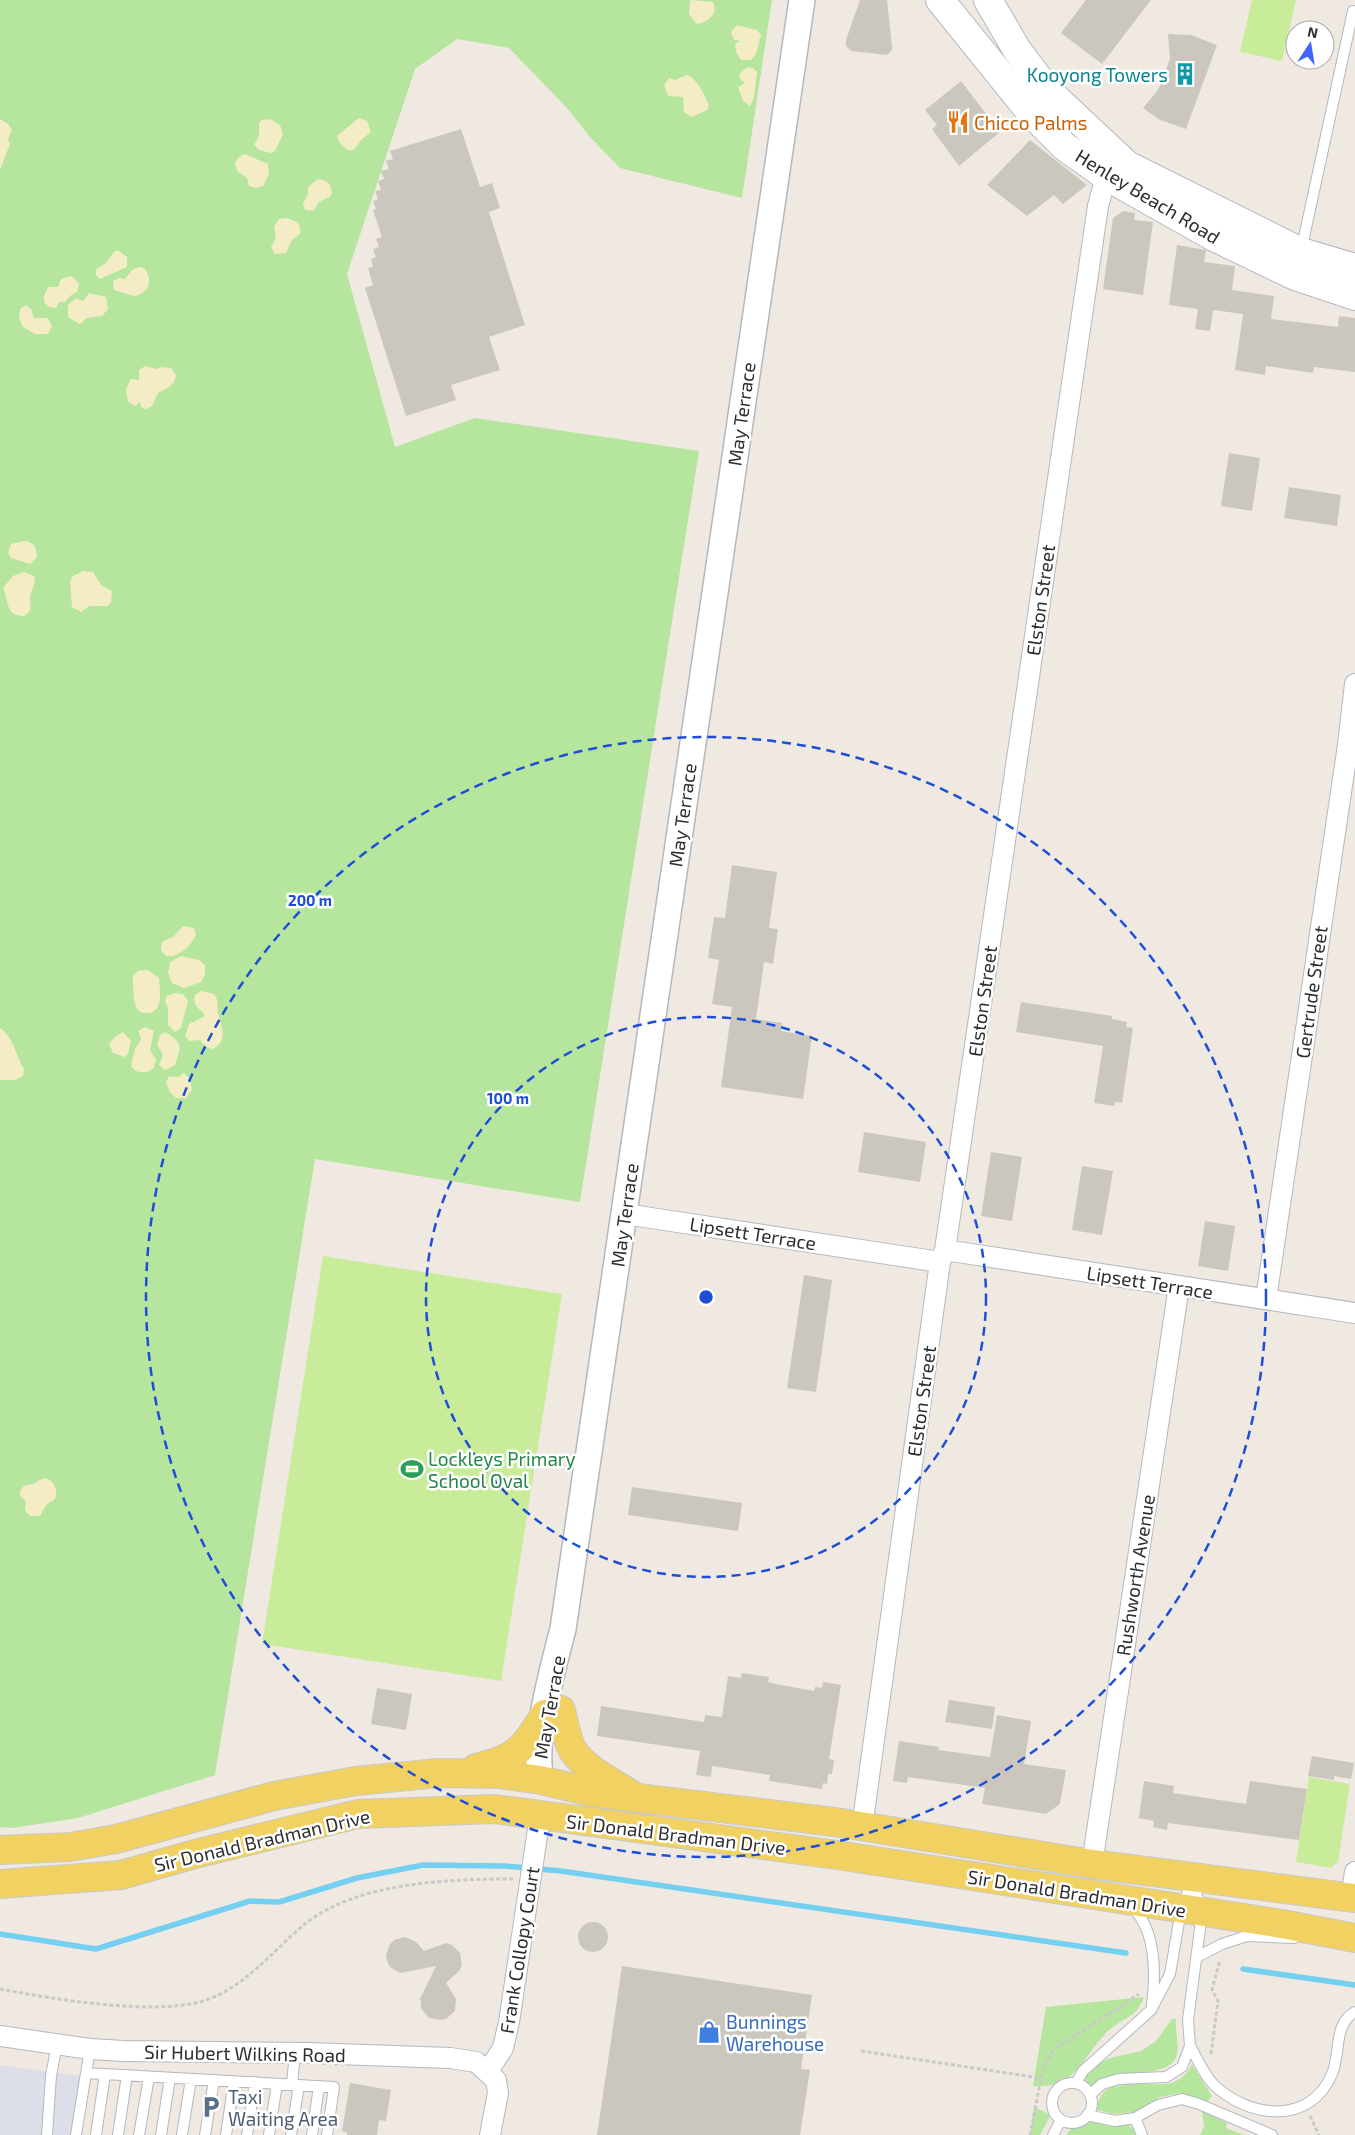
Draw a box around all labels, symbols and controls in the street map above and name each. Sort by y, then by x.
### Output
north arrow [1285,20,1335,70]
text: N [1306,22,1320,41]
building icon: Kooyong Towers [1172,61,1198,87]
place label: Kooyong Towers [1027,63,1168,86]
restaurant icon: Chicco Palms [945,109,971,135]
place label: Chicco Palms [974,111,1087,134]
street label: Henley Beach Road [1072,144,1224,248]
street label: May Terrace [722,361,760,467]
street label: Elston Street [1021,543,1059,657]
street label: May Terrace [663,762,701,868]
text: 200 m [288,891,332,909]
street label: Gertrude Street [1290,924,1332,1060]
street label: Elston Street [963,944,1001,1058]
text: 100 m [487,1089,529,1107]
street label: May Terrace [605,1162,643,1268]
street label: Lipsett Terrace [688,1212,818,1254]
street label: Lipsett Terrace [1085,1261,1215,1303]
centre of rings [697,1288,715,1306]
street label: Elston Street [902,1344,940,1458]
place label: Lockleys Primary School Oval [428,1447,576,1492]
sports icon: Lockleys Primary School Oval [399,1456,425,1482]
street label: Rushworth Avenue [1111,1493,1159,1657]
street label: May Terrace [529,1653,569,1761]
street label: Sir Donald Bradman Drive [152,1804,372,1876]
street label: Sir Donald Bradman Drive [565,1809,787,1859]
street label: Sir Donald Bradman Drive [966,1864,1188,1922]
street label: Frank Collopy Court [494,1865,544,2035]
place label: Bunnings Warehouse [726,2010,824,2055]
shop icon: Bunnings Warehouse [696,2019,722,2045]
street label: Sir Hubert Wilkins Road [144,2040,346,2066]
place label: Taxi Waiting Area [228,2085,338,2130]
parking icon: Taxi Waiting Area [198,2094,224,2120]

